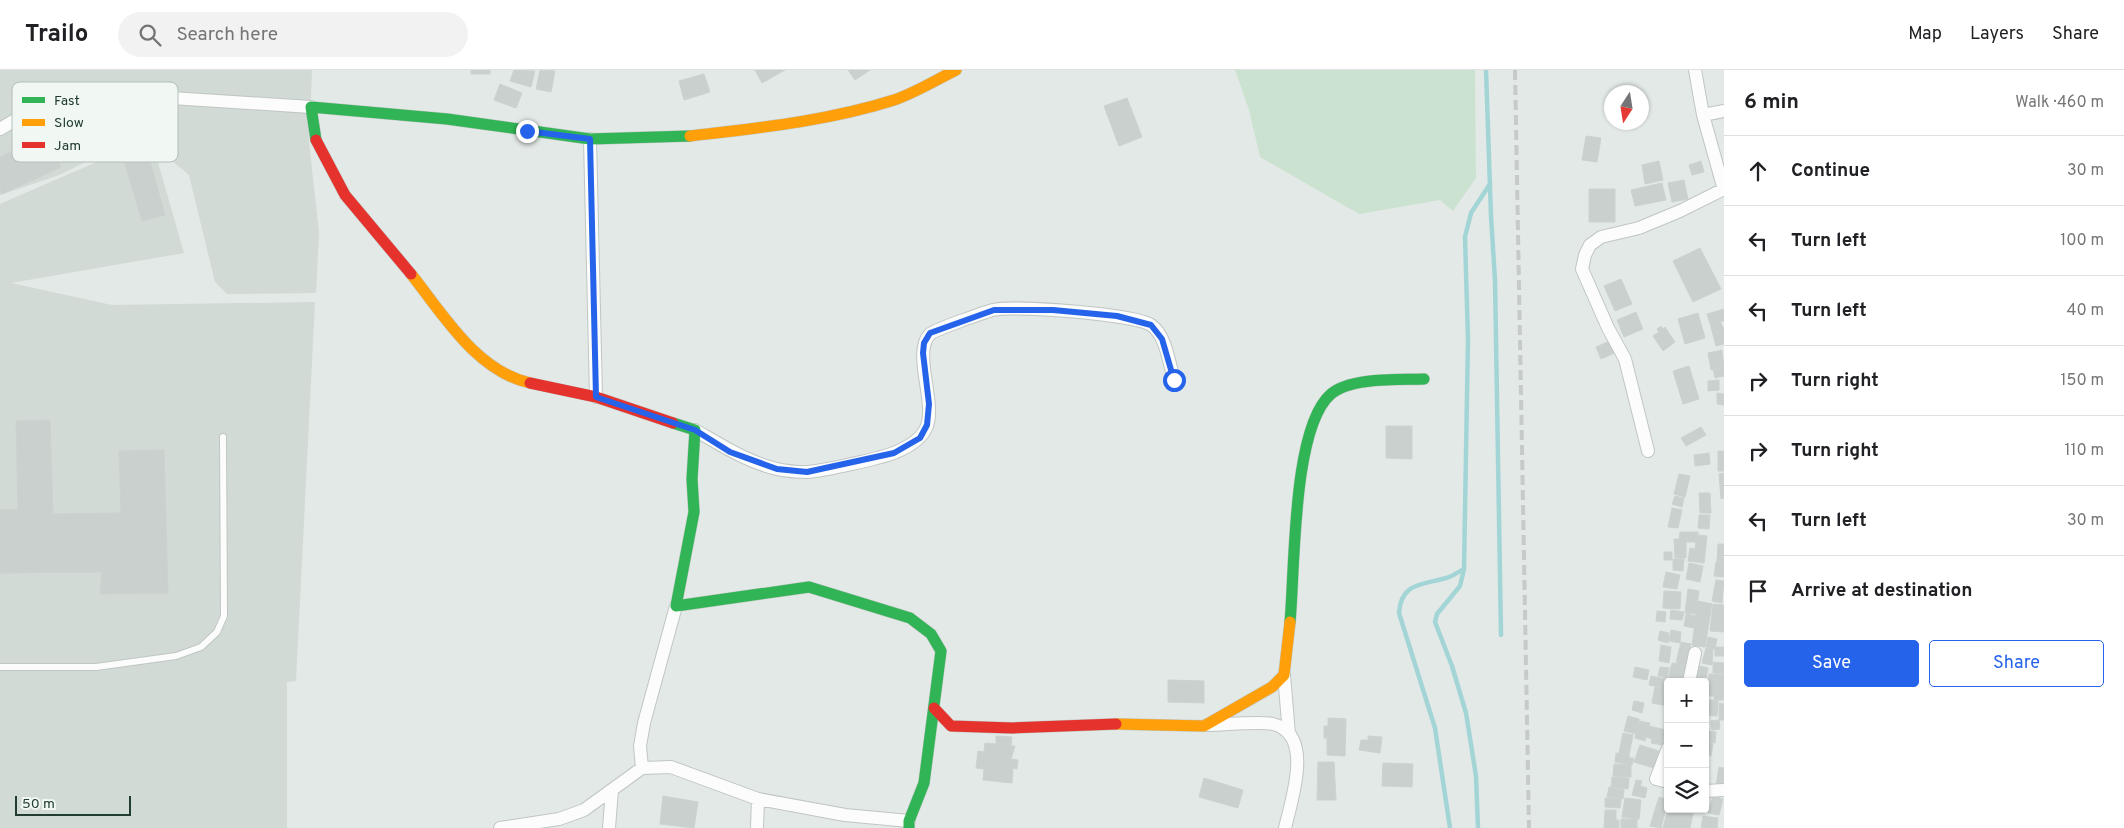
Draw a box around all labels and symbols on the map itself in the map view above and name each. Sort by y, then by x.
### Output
legend [12,82,178,162]
north arrow [1604,85,1649,130]
text: Fast [54,93,80,110]
text: Slow [54,115,84,132]
route end [516,120,539,143]
text: Jam [54,138,81,155]
route start [1163,369,1186,392]
scale bar [15,793,131,816]

